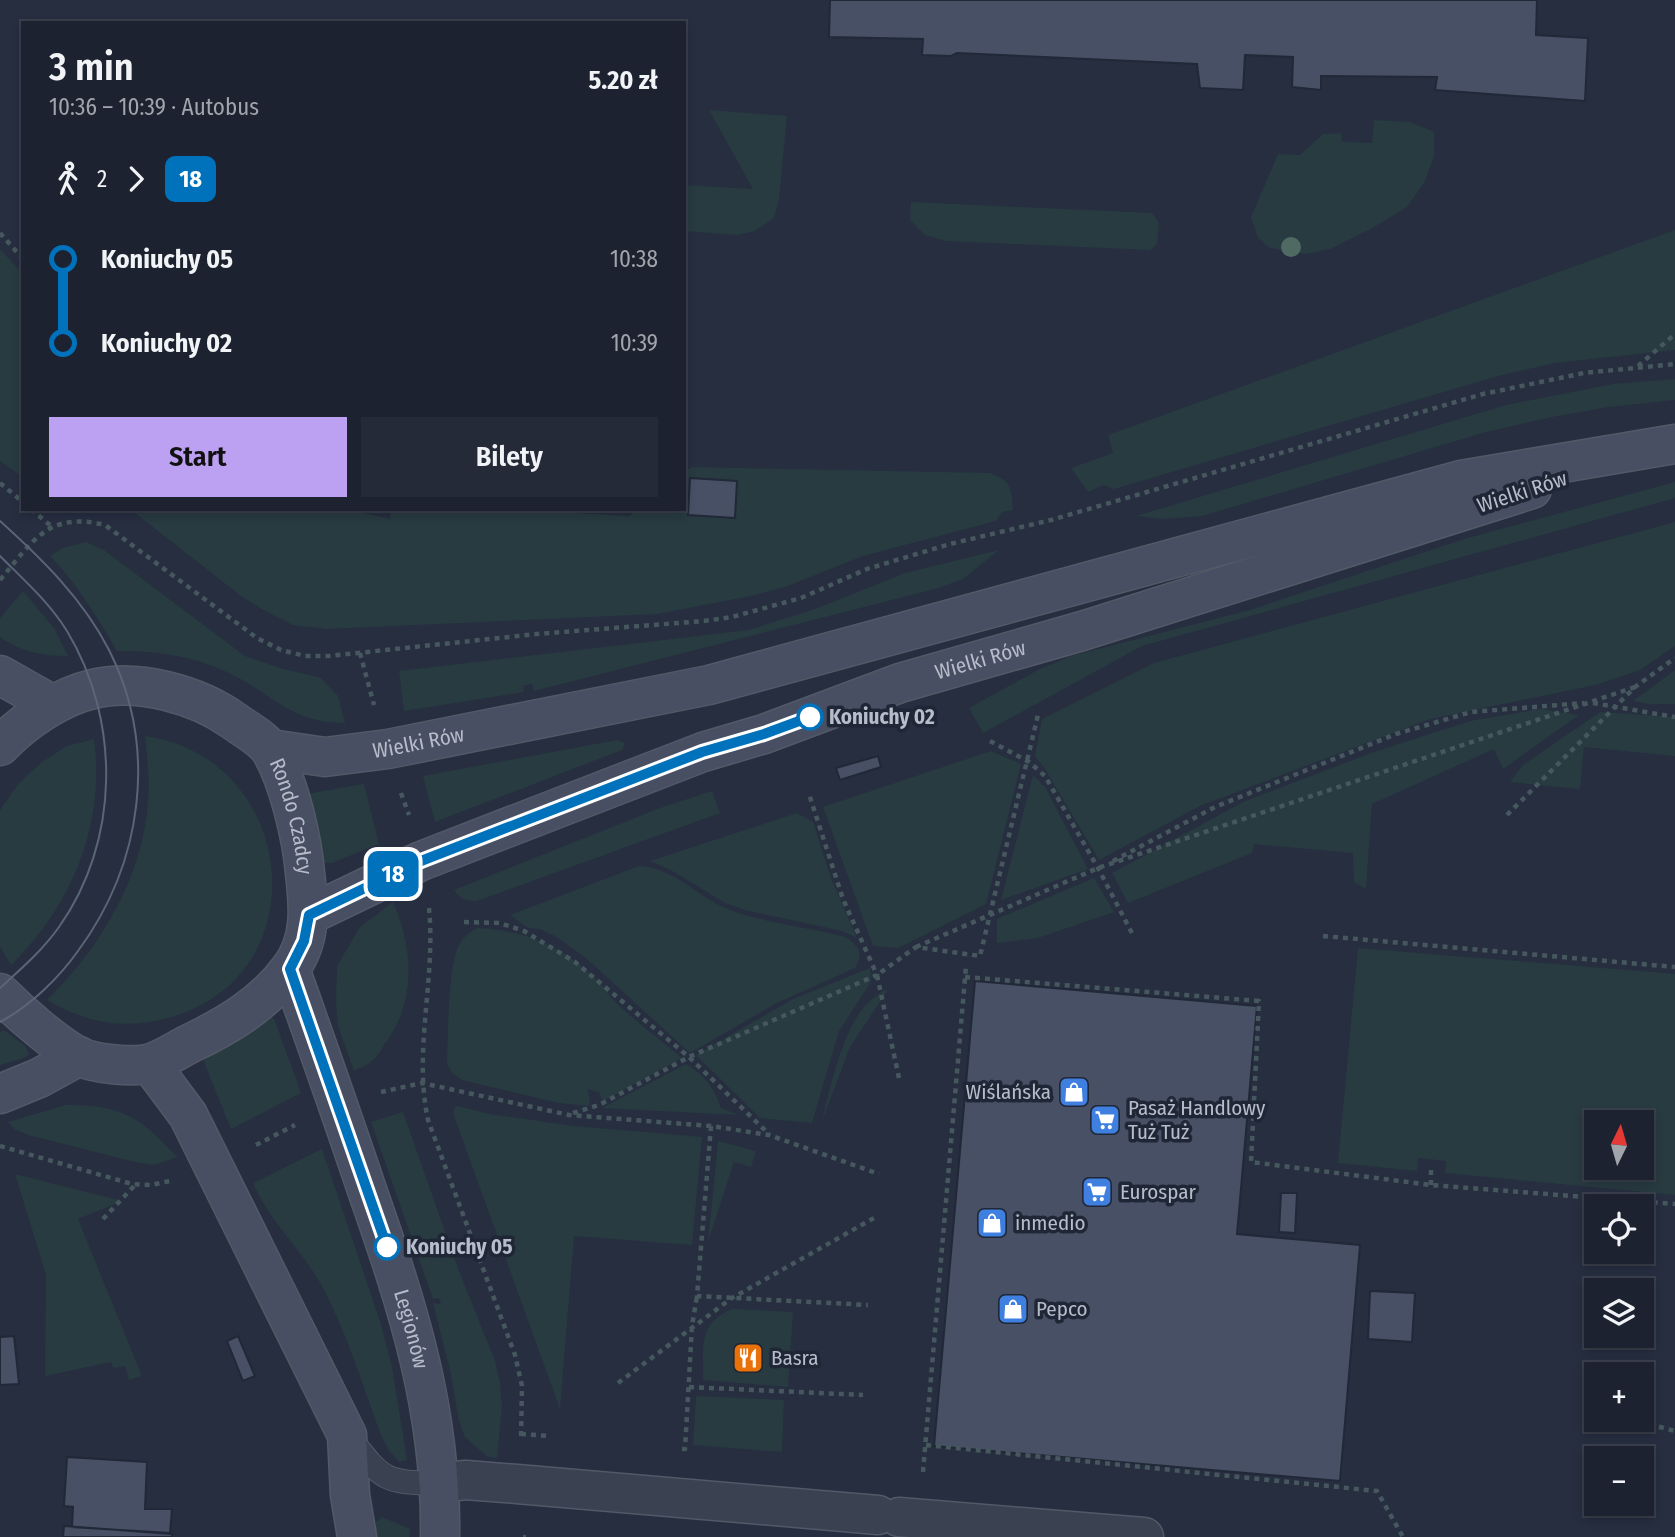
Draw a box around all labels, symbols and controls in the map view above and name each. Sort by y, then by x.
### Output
text: 3 min [49,44,134,90]
text: 5.20 zł [588,65,658,96]
text: 10:36 – 10:39 · Autobus [49,93,259,121]
icon: walk [49,160,87,198]
icon: forward [117,160,155,198]
text: 2 [97,165,107,193]
text: 18 [179,165,202,193]
text: Koniuchy 05 [101,244,233,275]
text: 10:38 [610,245,658,273]
text: Koniuchy 02 [101,328,232,359]
text: 10:39 [611,329,658,357]
button: Start [49,417,347,497]
button: Bilety [361,417,658,497]
street label: Wielki Rów [1474,465,1570,519]
street label: Wielki Rów [932,635,1029,685]
marker: Koniuchy 02 [797,704,823,730]
place label: Koniuchy 02 [829,704,935,730]
street label: Wielki Rów [371,721,467,764]
street label: Rondo Czadcy [264,754,318,876]
line badge: 18 [362,851,424,897]
text: 18 [382,860,404,888]
shop icon: Wiślańska [1057,1075,1091,1109]
place label: Wiślańska [965,1079,1051,1105]
place label: Pasaż Handlowy Tuż Tuż [1128,1095,1266,1145]
supermarket icon: Pasaż Handlowy Tuż Tuż [1088,1103,1122,1137]
north arrow [1584,1110,1654,1180]
map controls [1584,1110,1654,1516]
supermarket icon: Eurospar [1080,1175,1114,1209]
place label: Eurospar [1120,1179,1197,1205]
button: locate [1584,1194,1654,1264]
shop icon: inmedio [975,1206,1009,1240]
place label: inmedio [1015,1210,1085,1236]
marker: Koniuchy 05 [374,1234,400,1260]
place label: Koniuchy 05 [406,1234,513,1260]
button: layers [1584,1278,1654,1348]
street label: Legionów [388,1286,434,1372]
shop icon: Pepco [996,1292,1030,1326]
place label: Pepco [1036,1296,1088,1322]
restaurant icon: Basra [731,1341,765,1375]
place label: Basra [771,1345,819,1371]
button: + [1584,1362,1654,1432]
button: − [1584,1446,1654,1516]

